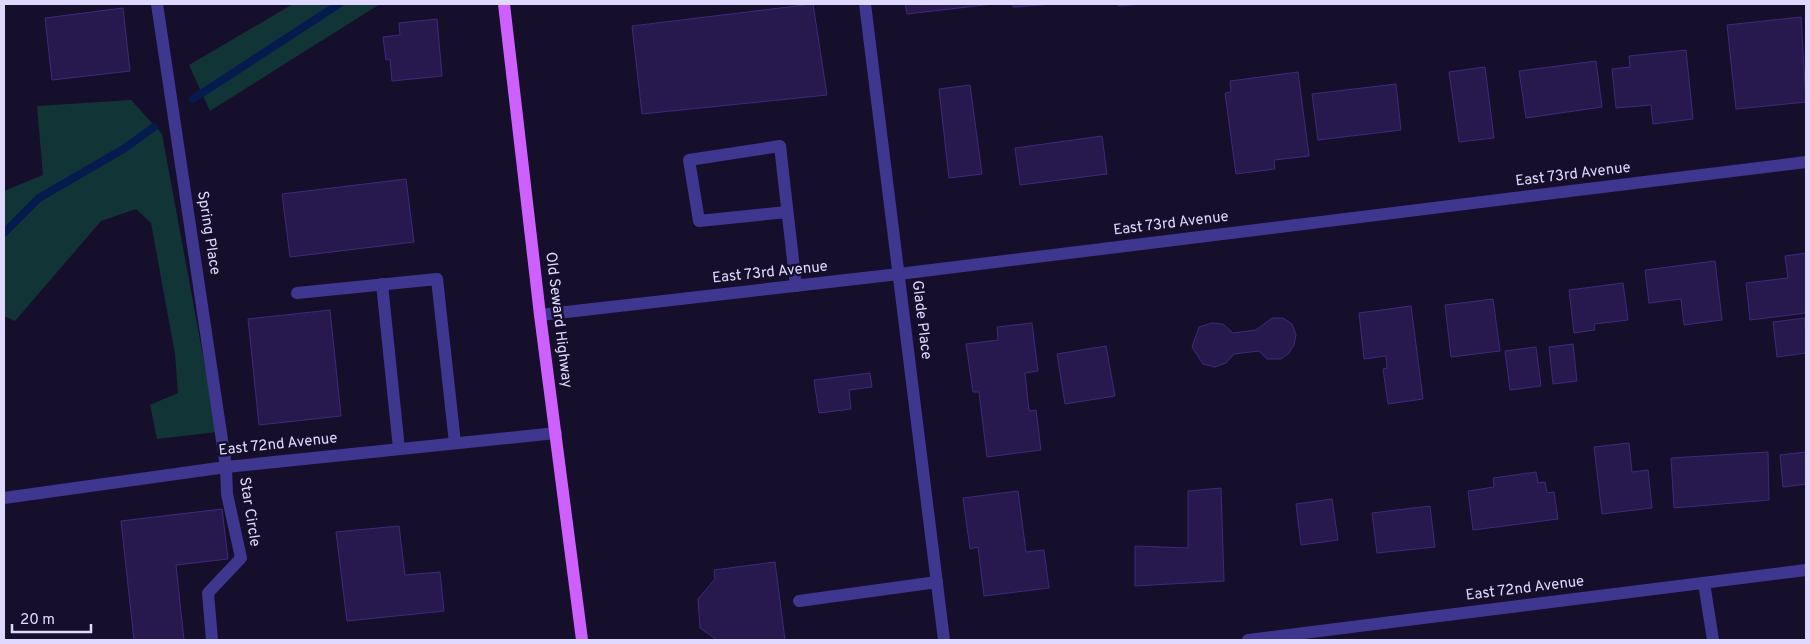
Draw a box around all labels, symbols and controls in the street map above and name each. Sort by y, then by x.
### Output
street label: East 73rd Avenue [1514,159,1632,191]
street label: Spring Place [192,190,224,276]
street label: East 73rd Avenue [1112,208,1230,240]
street label: Old Seward Highway [540,251,576,389]
street label: East 73rd Avenue [711,257,829,289]
street label: Glade Place [907,279,935,361]
street label: East 72nd Avenue [218,429,338,461]
street label: Star Circle [234,476,264,548]
street label: East 72nd Avenue [1465,572,1585,606]
scale bar [12,602,91,634]
text: 20 m [20,611,55,630]

